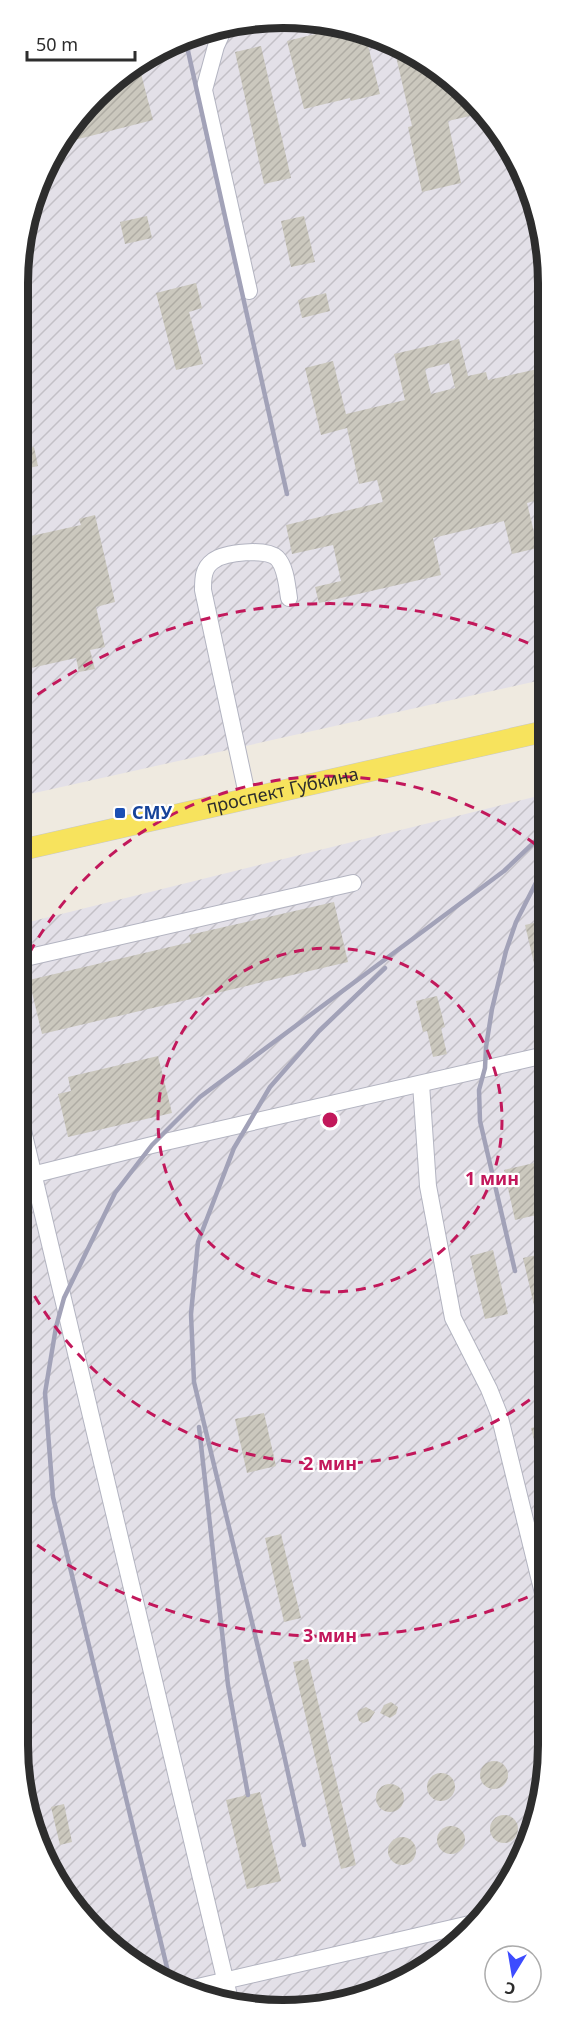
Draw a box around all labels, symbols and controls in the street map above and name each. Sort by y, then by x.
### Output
scale bar [27,24,135,62]
text: 50 m [36,32,78,56]
street label: проспект Губкина [204,761,361,819]
place label: СМУ [132,800,173,824]
marker: СМУ [113,806,127,820]
centre of rings [320,1110,340,1130]
text: 1 мин [465,1166,519,1190]
text: 2 мин [303,1451,357,1475]
text: 3 мин [303,1623,357,1647]
north arrow [483,1944,543,2004]
text: С [503,1977,517,2001]

